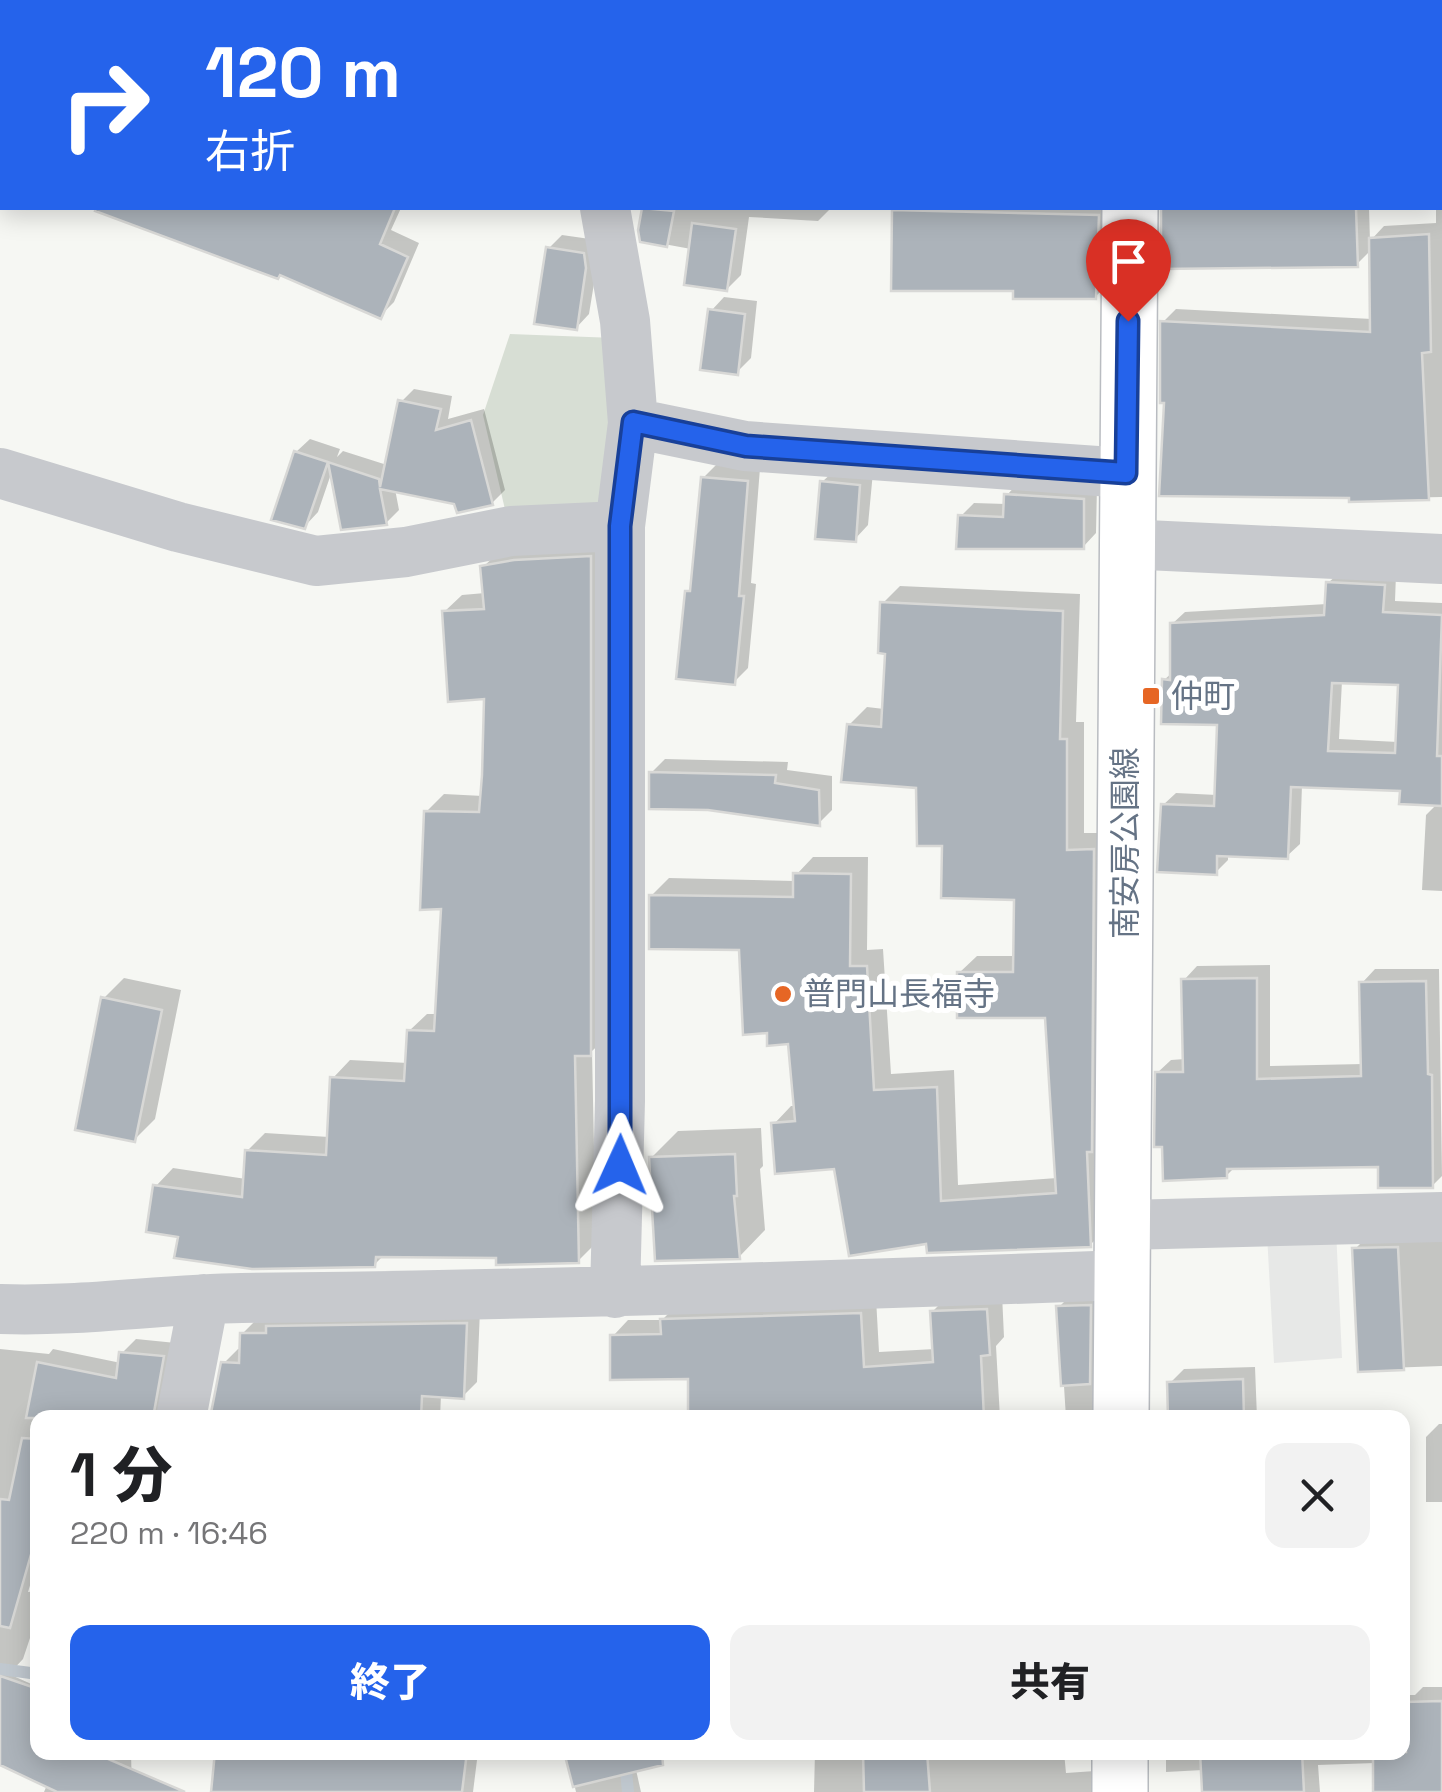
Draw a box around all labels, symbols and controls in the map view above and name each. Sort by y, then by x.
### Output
text: 120 m [205,28,401,117]
icon: right [40,40,170,170]
text: 右折 [205,123,295,180]
pin [1086,219,1171,322]
icon: arrive [1101,234,1156,289]
place label: 仲町 [1171,676,1235,716]
marker: 仲町 [1140,685,1162,707]
street label: 南安房公園線 [1105,747,1145,939]
place label: 普門山長福寺 [803,974,995,1014]
marker: 普門山長福寺 [772,983,794,1005]
position arrow [568,1113,672,1217]
text: 1 分 [70,1437,172,1514]
button: close [1265,1443,1370,1548]
text: 220 m · 16:46 [70,1513,268,1553]
button: 終了 [70,1625,710,1740]
button: 共有 [730,1625,1370,1740]

